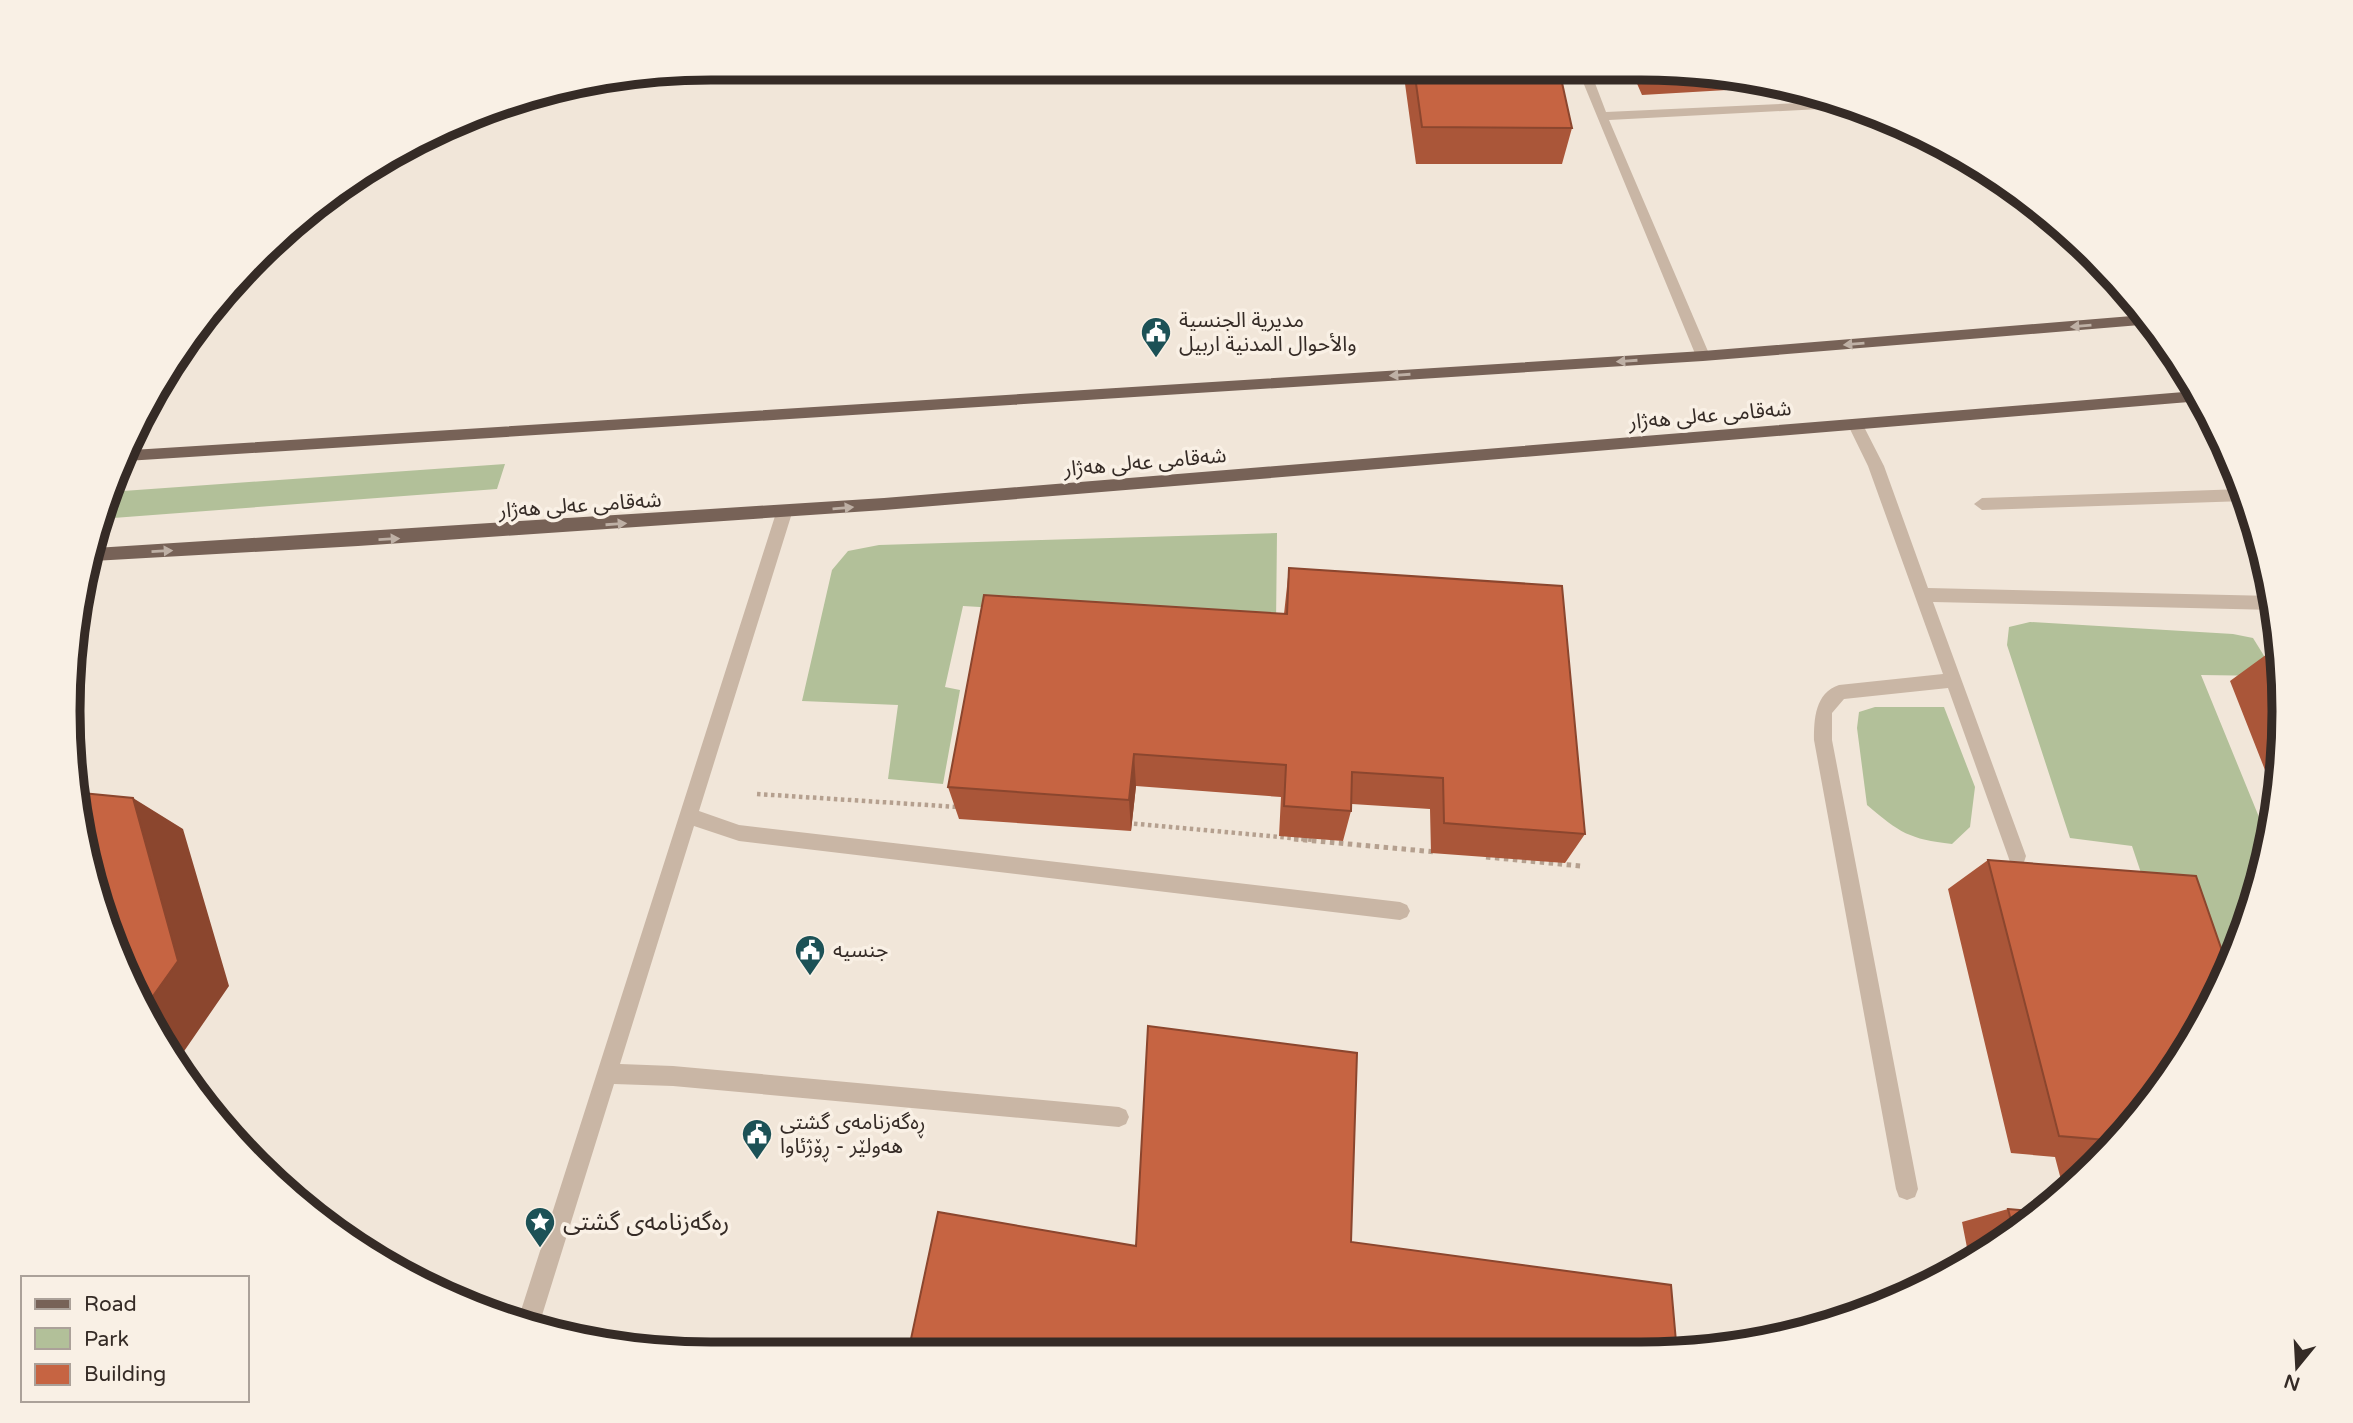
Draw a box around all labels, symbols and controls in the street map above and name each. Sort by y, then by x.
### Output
place label: مديرية الجنسية والأحوال المدنية اربيل [1179,308,1357,357]
public building icon: مديرية الجنسية والأحوال المدنية اربيل [1139,315,1173,359]
one-way arrow [2069,321,2091,332]
one-way arrow [1843,339,1865,350]
one-way arrow [1616,355,1638,366]
one-way arrow [1389,370,1411,381]
street label: شەقامی عەلی هەژار [1627,396,1793,435]
street label: شەقامی عەلی هەژار [1062,443,1228,482]
street label: شەقامی عەلی هەژار [497,487,662,524]
one-way arrow [833,502,855,513]
one-way arrow [606,518,628,529]
one-way arrow [379,533,401,544]
one-way arrow [152,545,174,556]
public building icon: جنسیە [793,933,827,977]
place label: جنسیە [833,938,888,963]
place label: ڕەگەزنامەی گشتی هەولێر - ڕۆژئاوا [780,1110,926,1163]
public building icon: ڕەگەزنامەی گشتی هەولێر - ڕۆژئاوا [740,1117,774,1161]
place icon: رەگەزنامەی گشتی [523,1205,557,1249]
place label: رەگەزنامەی گشتی [563,1208,729,1237]
legend [21,1276,248,1402]
text: Road [84,1292,137,1317]
text: Park [84,1327,129,1352]
north arrow [2262,1332,2332,1402]
text: Building [84,1362,166,1387]
text: N [2281,1369,2303,1395]

